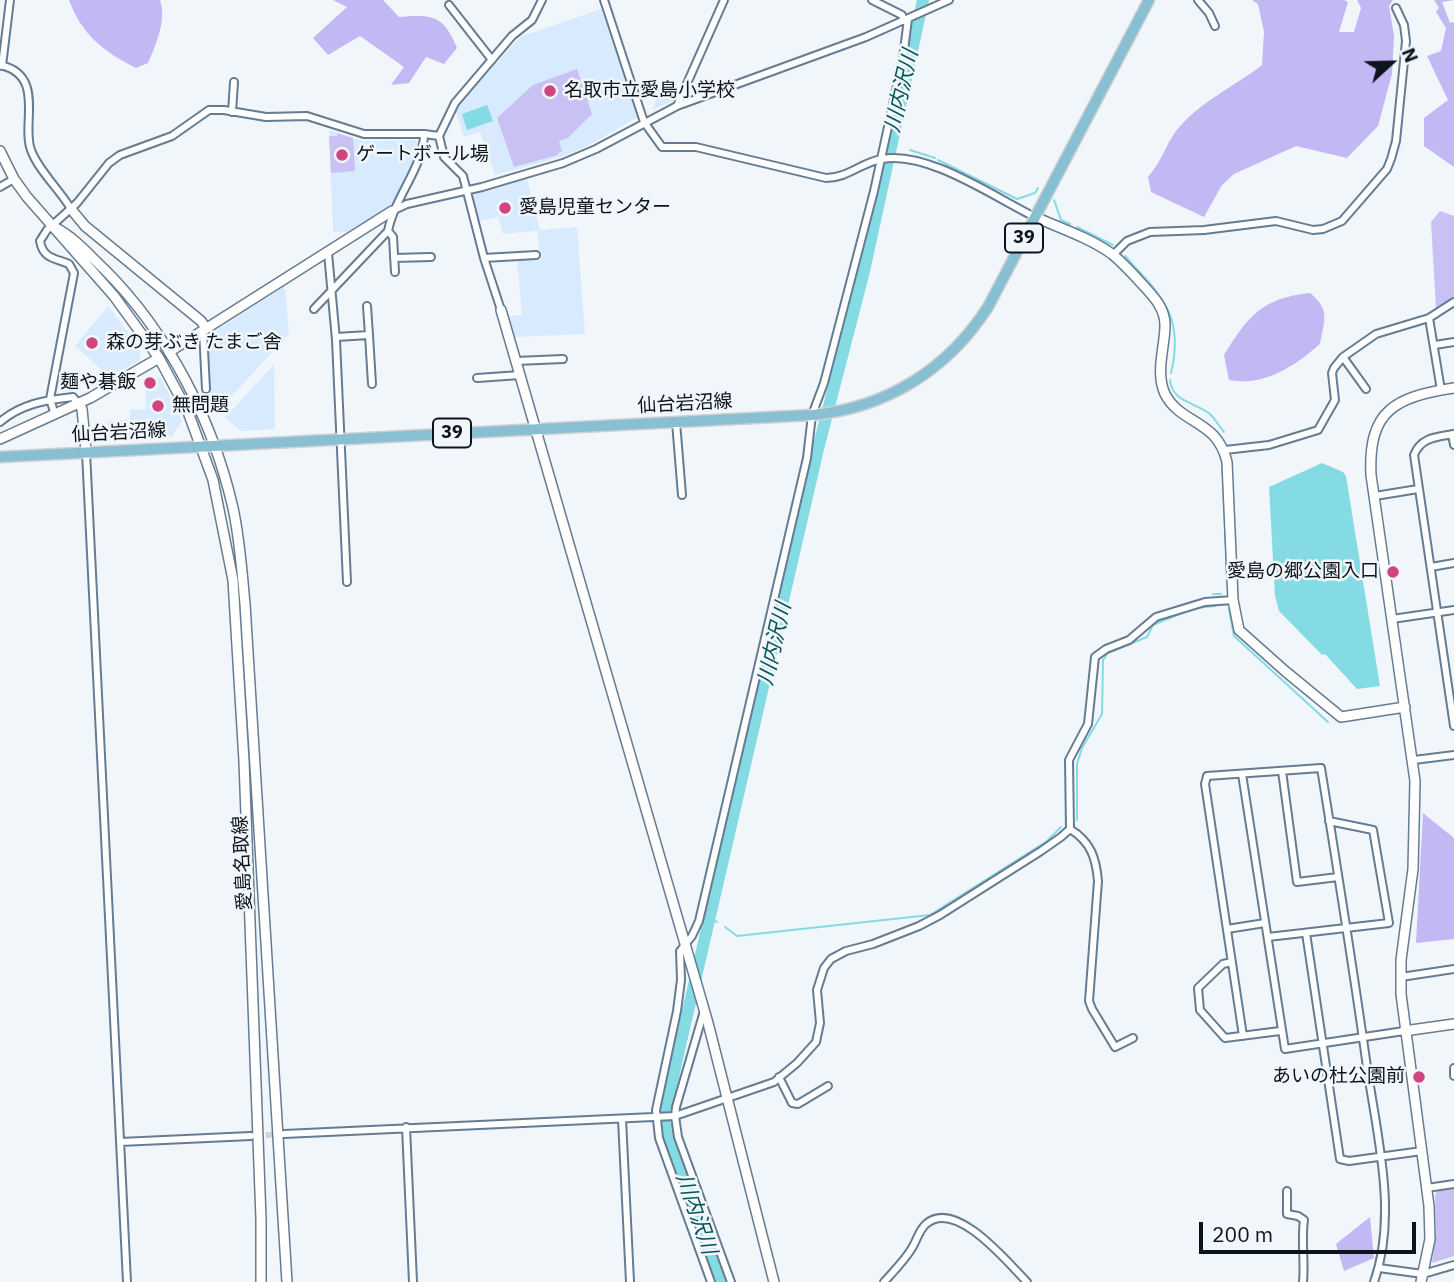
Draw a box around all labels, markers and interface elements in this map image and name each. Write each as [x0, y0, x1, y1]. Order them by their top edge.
north arrow [1356, 28, 1426, 98]
text: N [1397, 44, 1424, 66]
water label: 川内沢川 [880, 47, 924, 135]
place label: 名取市立愛島小学校 [564, 80, 735, 102]
marker: 名取市立愛島小学校 [542, 83, 558, 99]
place label: ゲートボール場 [356, 144, 489, 166]
marker: ゲートボール場 [334, 147, 350, 163]
place label: 愛島児童センター [519, 197, 671, 219]
marker: 愛島児童センター [497, 200, 513, 216]
road number: 39 [1005, 224, 1043, 252]
place label: 森の芽ぶき たまご舎 [106, 332, 281, 354]
marker: 森の芽ぶき たまご舎 [84, 335, 100, 351]
place label: 麺や碁飯 [60, 372, 136, 394]
marker: 麺や碁飯 [142, 375, 158, 391]
street label: 仙台岩沼線 [637, 390, 733, 418]
place label: 無問題 [172, 395, 229, 417]
marker: 無問題 [150, 398, 166, 414]
road number: 39 [433, 418, 471, 447]
street label: 仙台岩沼線 [71, 419, 167, 447]
place label: 愛島の郷公園入口 [1227, 561, 1379, 583]
marker: 愛島の郷公園入口 [1385, 564, 1401, 580]
water label: 川内沢川 [753, 600, 797, 688]
street label: 愛島名取線 [229, 815, 257, 911]
place label: あいの杜公園前 [1272, 1066, 1405, 1088]
marker: あいの杜公園前 [1411, 1069, 1427, 1085]
water label: 川内沢川 [670, 1170, 722, 1258]
scale bar [1202, 1208, 1419, 1252]
text: 200 m [1212, 1220, 1273, 1248]

